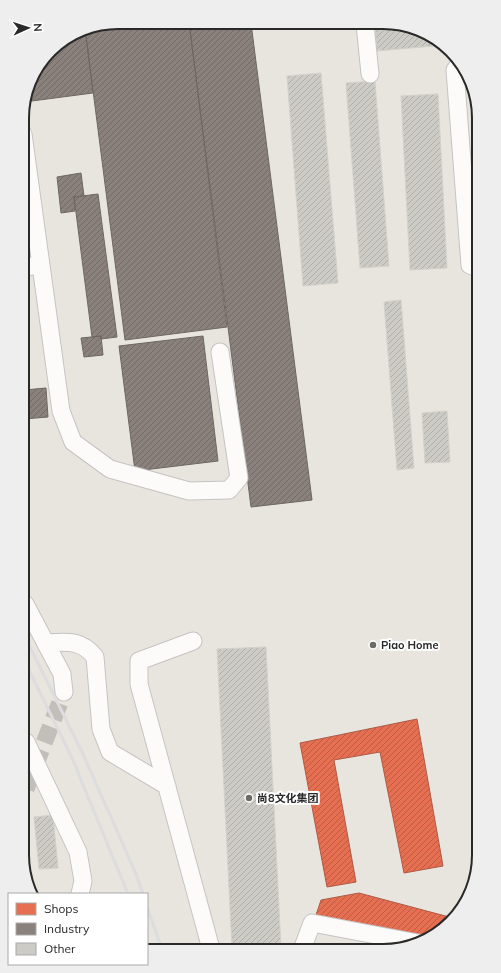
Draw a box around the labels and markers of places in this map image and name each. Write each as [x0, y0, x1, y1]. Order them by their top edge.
place label: Piao Home [381, 638, 439, 652]
marker: Piao Home [368, 640, 378, 650]
place label: 尚8文化集团 [257, 791, 319, 805]
marker: 尚8文化集团 [244, 793, 254, 803]

